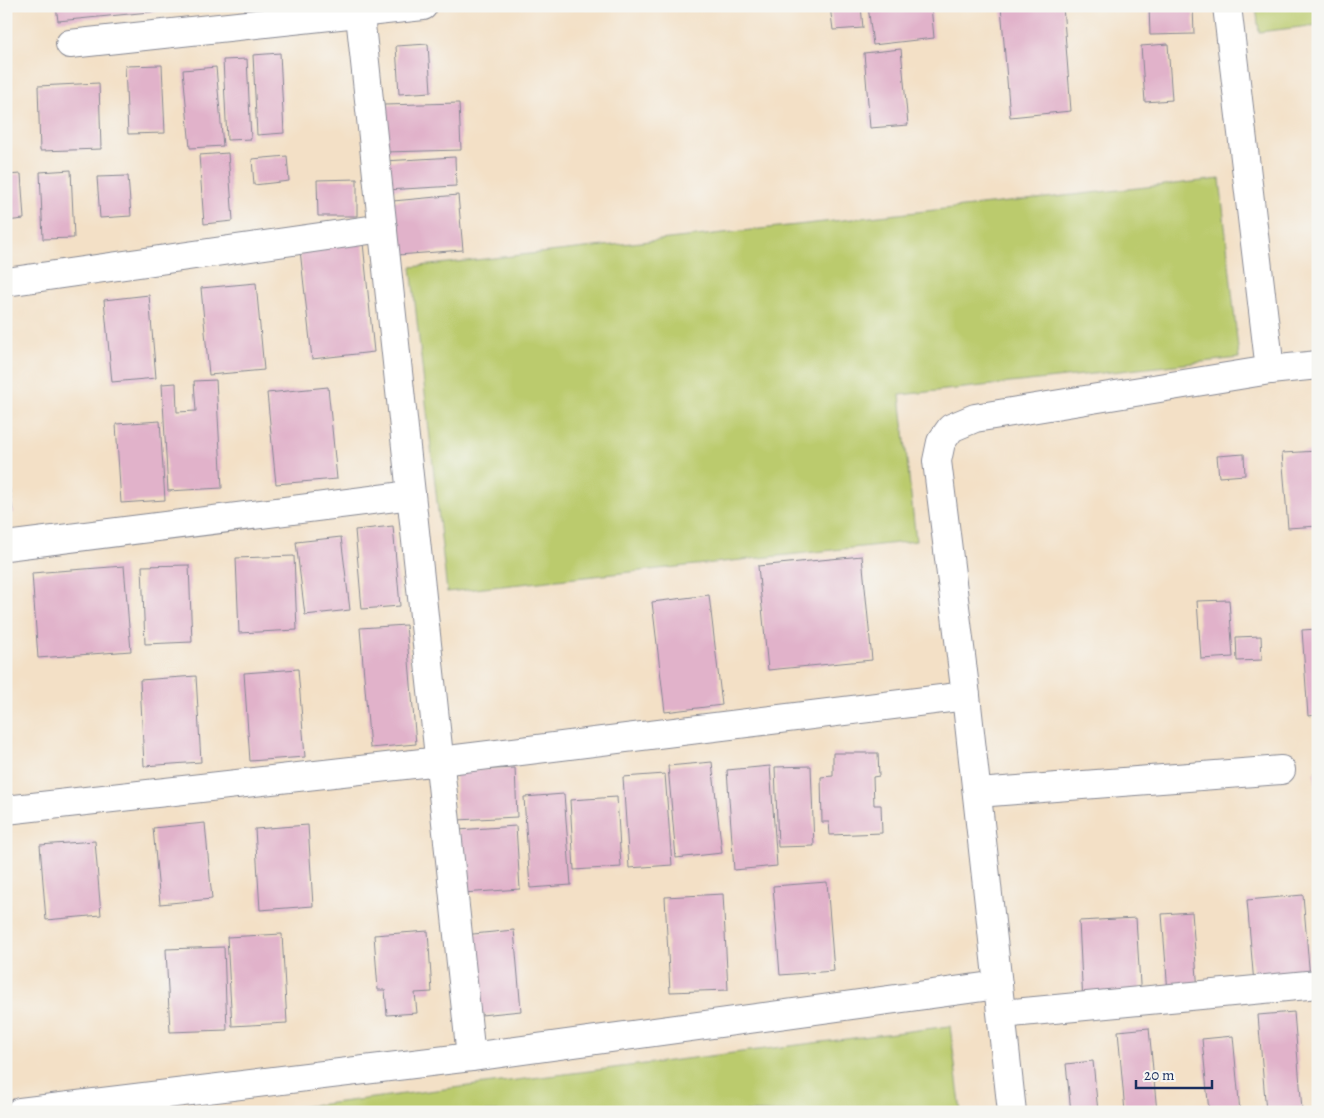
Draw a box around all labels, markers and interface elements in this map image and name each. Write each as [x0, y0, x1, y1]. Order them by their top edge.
scale bar [1136, 1058, 1213, 1090]
text: 20 m [1144, 1065, 1175, 1085]

